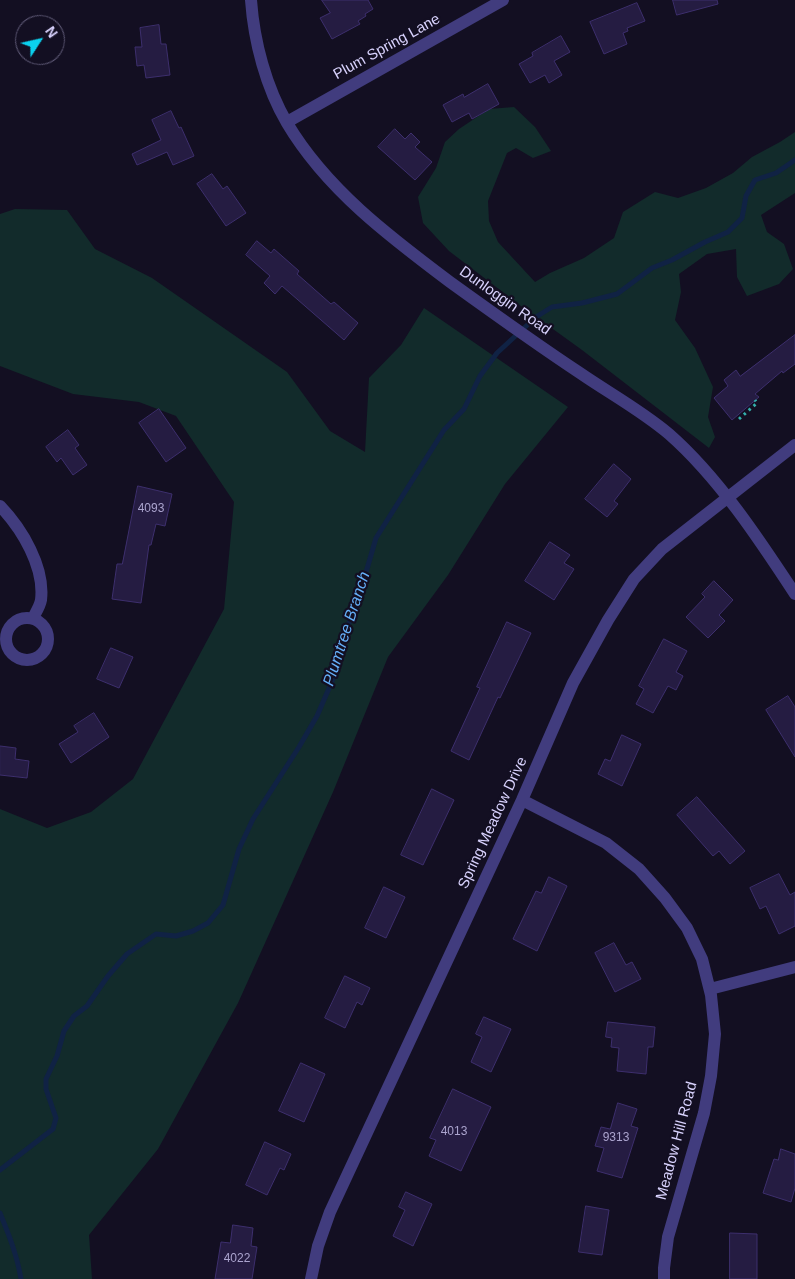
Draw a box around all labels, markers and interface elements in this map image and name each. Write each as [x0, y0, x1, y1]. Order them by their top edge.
street label: Plum Spring Lane [330, 10, 444, 84]
north arrow [15, 15, 65, 65]
text: N [42, 23, 61, 41]
street label: Dunloggin Road [456, 263, 554, 339]
house number: 4093 [138, 502, 164, 516]
water label: Plumtree Branch [319, 569, 375, 689]
street label: Spring Meadow Drive [455, 754, 531, 892]
street label: Meadow Hill Road [653, 1080, 701, 1202]
house number: 4013 [441, 1125, 467, 1139]
house number: 9313 [603, 1131, 629, 1145]
house number: 4022 [224, 1252, 250, 1266]

